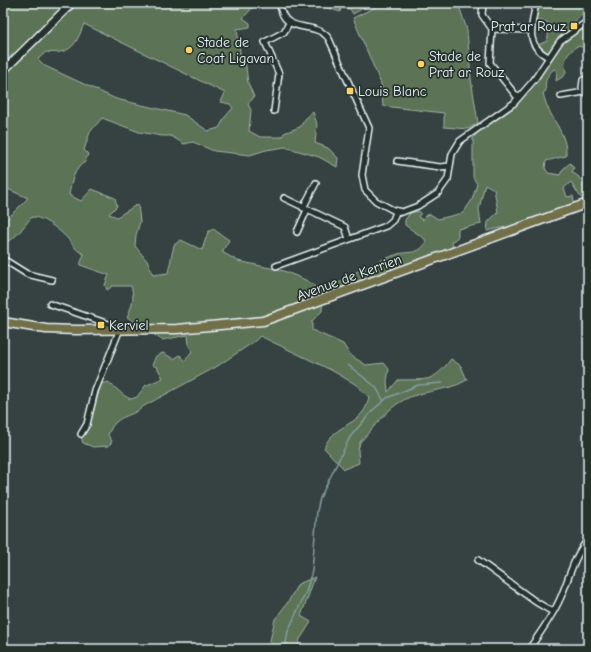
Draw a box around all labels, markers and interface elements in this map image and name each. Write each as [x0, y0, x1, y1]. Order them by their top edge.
place label: Prat ar Rouz [491, 18, 566, 35]
marker: Prat ar Rouz [569, 21, 579, 31]
place label: Stade de Coat Ligavan [197, 34, 274, 67]
marker: Stade de Coat Ligavan [184, 45, 194, 55]
place label: Stade de Prat ar Rouz [429, 48, 504, 81]
marker: Stade de Prat ar Rouz [416, 59, 426, 69]
place label: Louis Blanc [358, 83, 427, 100]
marker: Louis Blanc [345, 86, 355, 96]
street label: Avenue de Kerrien [294, 251, 404, 304]
place label: Kerviel [109, 317, 149, 334]
marker: Kerviel [96, 320, 106, 330]

